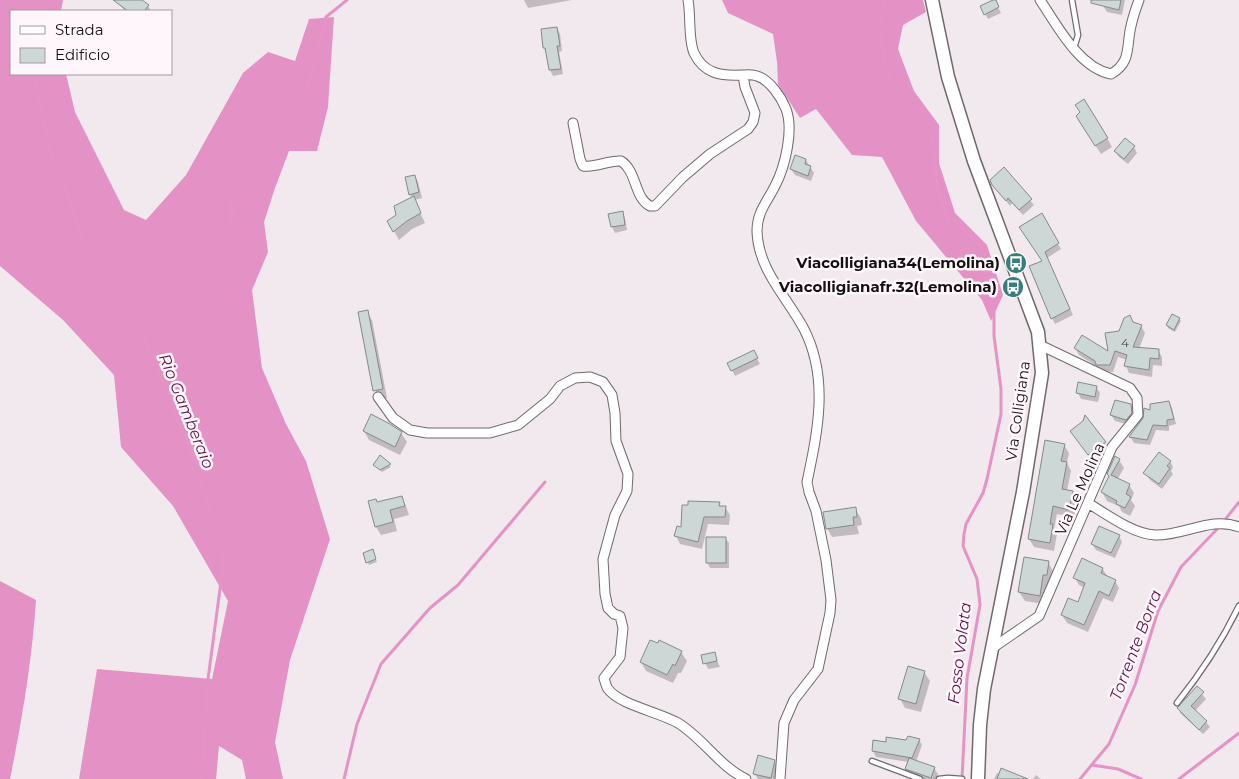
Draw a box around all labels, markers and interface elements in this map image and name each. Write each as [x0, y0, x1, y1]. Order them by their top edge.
legend [10, 10, 172, 75]
text: Strada [55, 20, 104, 39]
text: Edificio [55, 45, 110, 64]
bus stop icon: Viacolligiana34(Lemolina) [1004, 251, 1028, 275]
place label: Viacolligiana34(Lemolina) [795, 253, 1000, 272]
bus stop icon: Viacolligianafr.32(Lemolina) [1001, 275, 1025, 299]
place label: Viacolligianafr.32(Lemolina) [778, 277, 997, 296]
house number: 4 [1121, 335, 1129, 350]
water label: Rio Gamberaio [155, 351, 218, 471]
street label: Via Colligiana [1001, 360, 1034, 462]
street label: Via Le Molina [1051, 439, 1108, 538]
water label: Torrente Borra [1106, 587, 1165, 703]
water label: Fosso Volata [944, 601, 975, 705]

